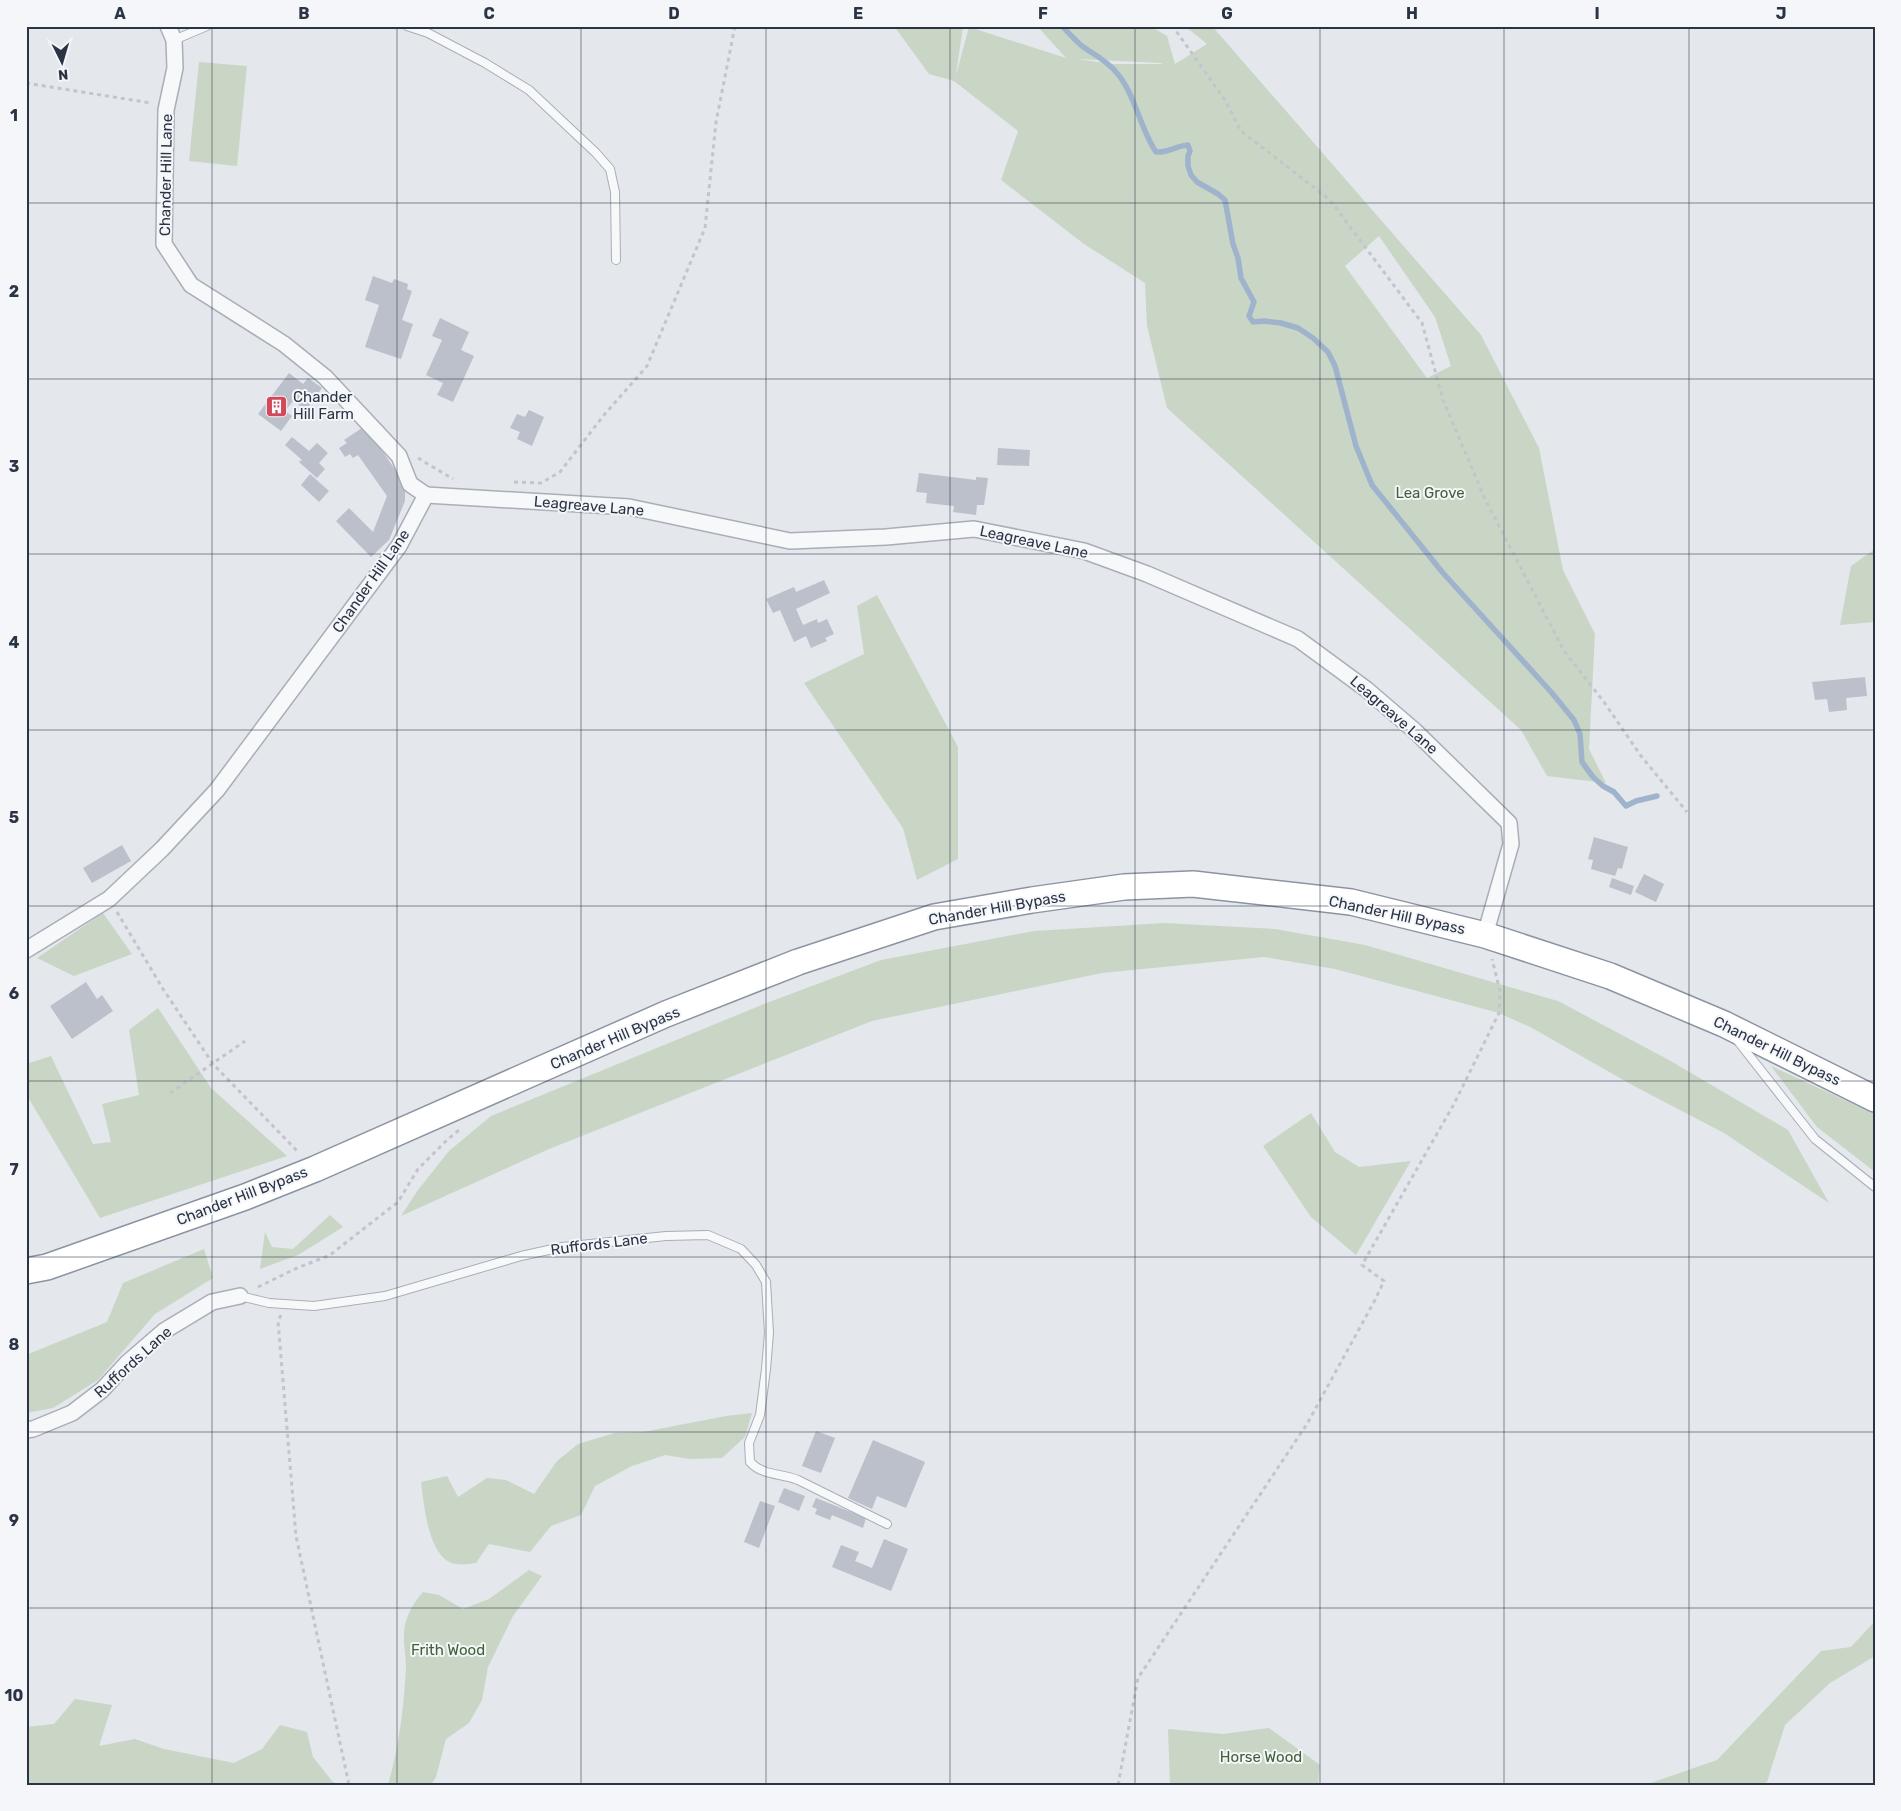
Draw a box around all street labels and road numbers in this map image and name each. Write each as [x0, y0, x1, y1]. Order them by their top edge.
street label: Chander Hill Lane [156, 114, 176, 236]
street label: Leagreave Lane [533, 492, 645, 520]
street label: Leagreave Lane [978, 522, 1090, 562]
street label: Chander Hill Lane [329, 526, 413, 636]
street label: Leagreave Lane [1346, 672, 1442, 758]
street label: Chander Hill Bypass [927, 887, 1067, 929]
street label: Chander Hill Bypass [1327, 892, 1467, 938]
street label: Chander Hill Bypass [548, 1002, 683, 1073]
street label: Chander Hill Bypass [1711, 1012, 1844, 1090]
street label: Chander Hill Bypass [174, 1163, 310, 1229]
street label: Ruffords Lane [549, 1229, 649, 1259]
street label: Ruffords Lane [91, 1323, 175, 1401]

